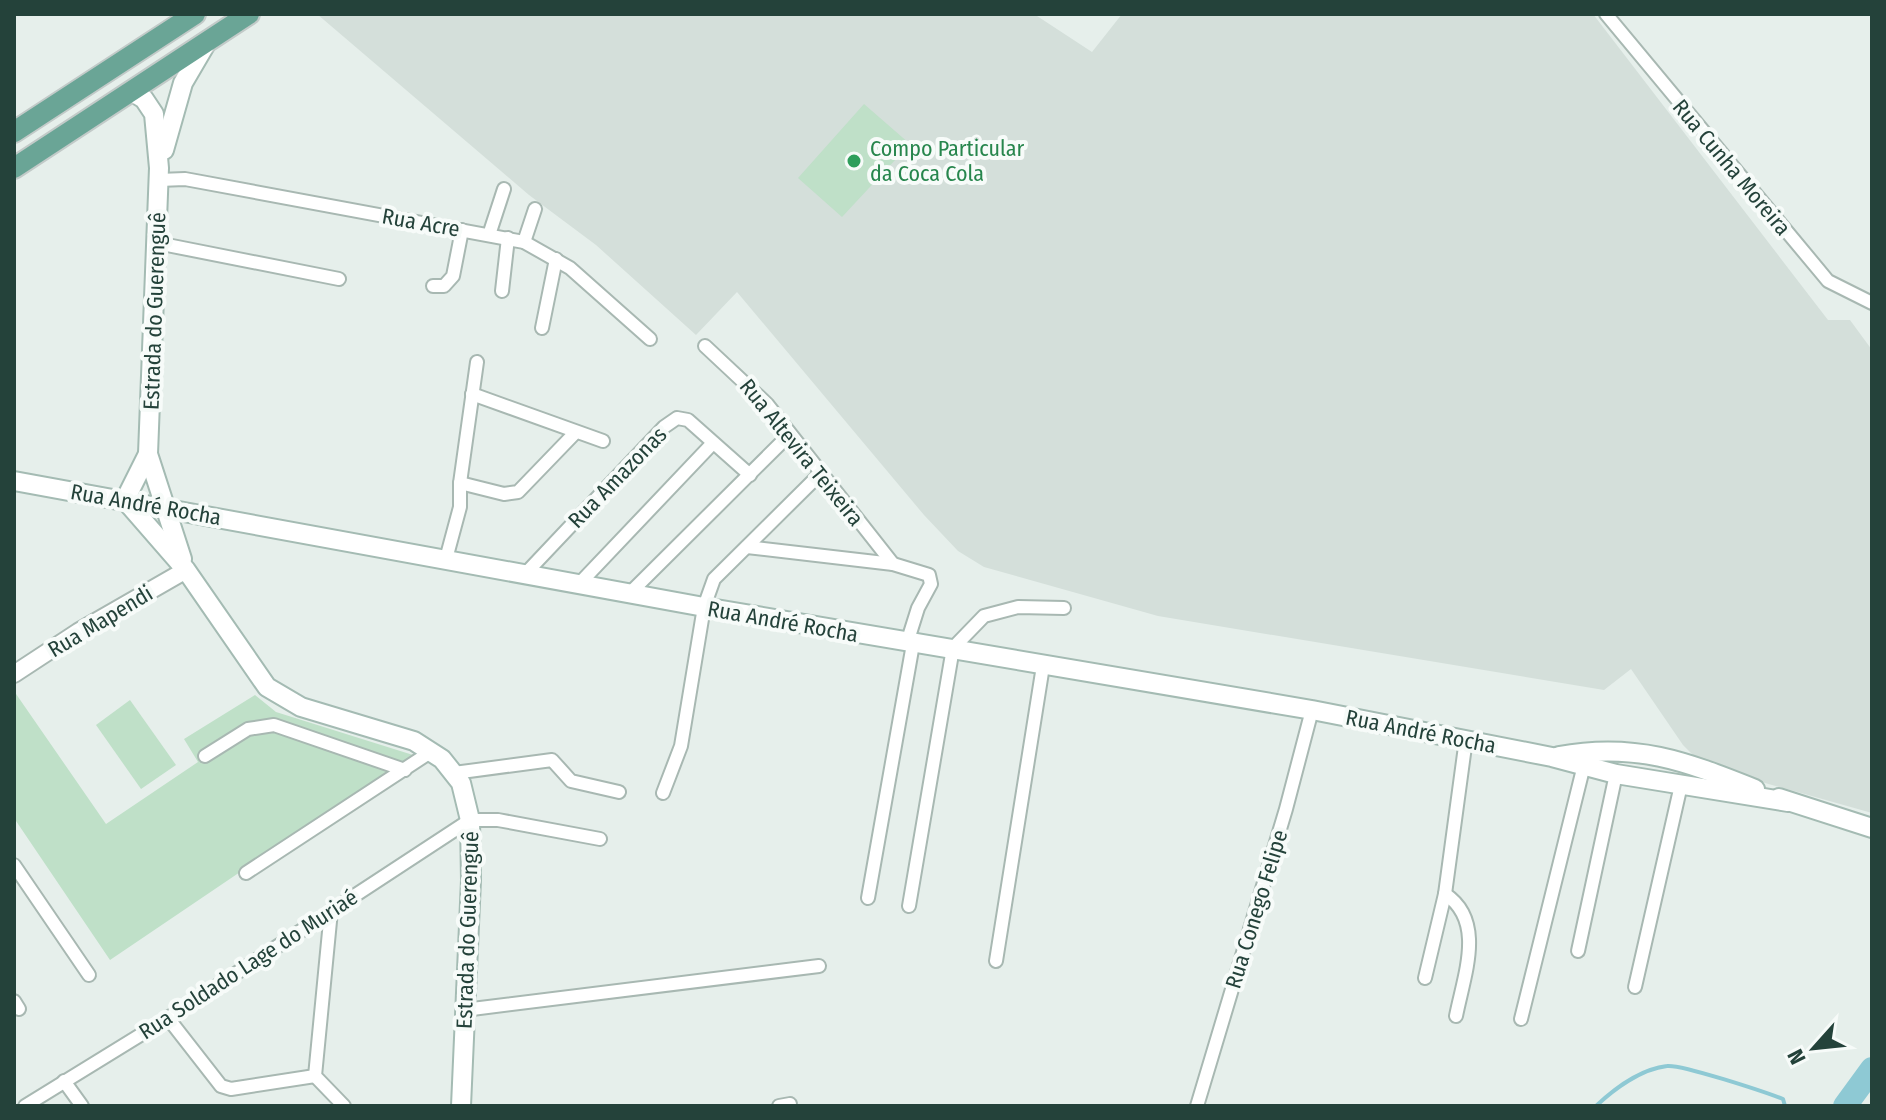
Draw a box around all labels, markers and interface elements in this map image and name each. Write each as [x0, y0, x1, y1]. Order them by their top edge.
street label: Rua Cunha Moreira [1667, 94, 1796, 241]
place label: Compo Particular da Coca Cola [870, 135, 1024, 187]
marker: Compo Particular da Coca Cola [845, 152, 863, 170]
street label: Rua Acre [380, 202, 462, 243]
street label: Estrada do Guerenguê [138, 212, 171, 410]
street label: Rua Altevira Teixeira [734, 373, 869, 531]
street label: Rua Amazonas [562, 421, 672, 534]
street label: Rua André Rocha [68, 478, 223, 531]
street label: Rua Mapendi [43, 580, 158, 663]
street label: Rua André Rocha [705, 595, 860, 648]
street label: Rua André Rocha [1343, 704, 1498, 759]
street label: Rua Conego Felipe [1220, 826, 1293, 992]
street label: Estrada do Guerenguê [451, 831, 484, 1029]
street label: Rua Soldado Lage do Muriaé [134, 884, 363, 1045]
north arrow [1774, 1008, 1854, 1088]
text: N [1782, 1045, 1812, 1069]

